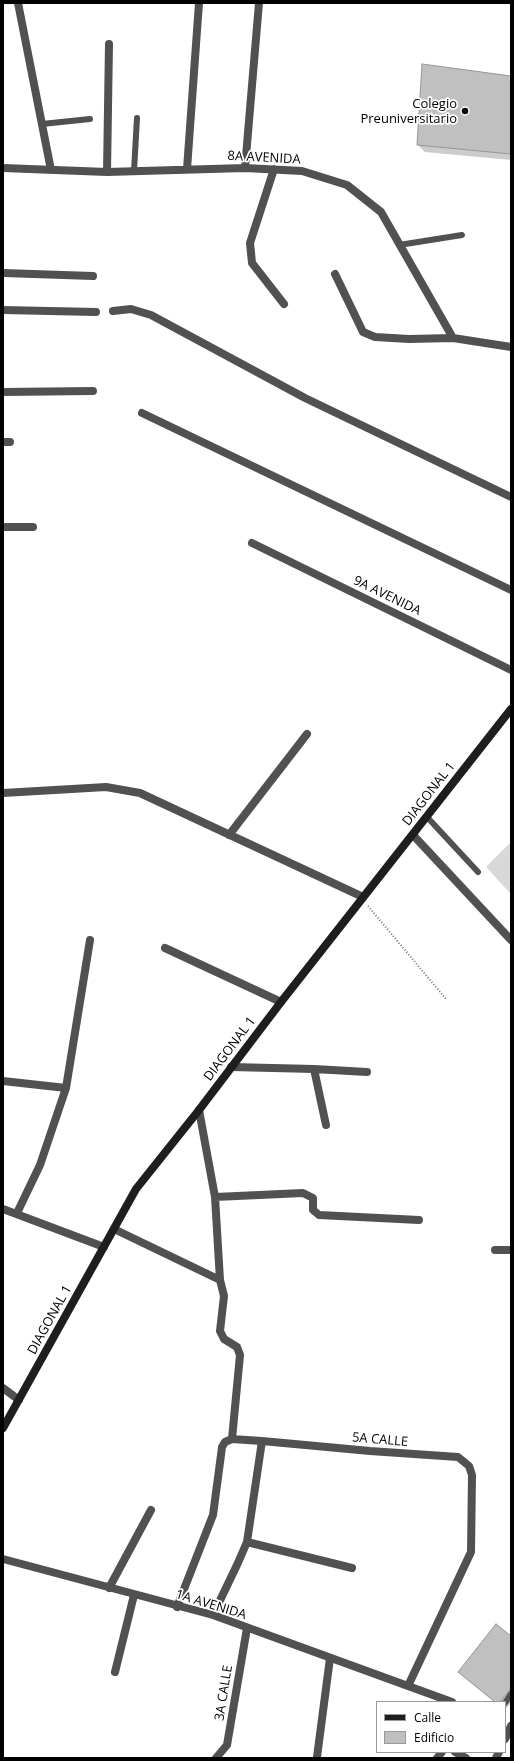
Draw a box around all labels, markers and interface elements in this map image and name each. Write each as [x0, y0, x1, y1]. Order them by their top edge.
place label: Colegio Preuniversitario [360, 96, 457, 127]
marker: Colegio Preuniversitario [460, 106, 470, 116]
street label: 8A AVENIDA [227, 148, 301, 168]
street label: 9A AVENIDA [351, 573, 423, 619]
street label: DIAGONAL 1 [399, 759, 459, 829]
street label: DIAGONAL 1 [201, 1014, 259, 1084]
street label: DIAGONAL 1 [25, 1283, 75, 1357]
street label: 5A CALLE [351, 1430, 409, 1450]
street label: 1A AVENIDA [174, 1587, 248, 1623]
street label: 3A CALLE [212, 1664, 236, 1722]
legend [376, 1701, 506, 1753]
text: Calle [414, 1709, 441, 1726]
text: Edificio [414, 1729, 454, 1746]

